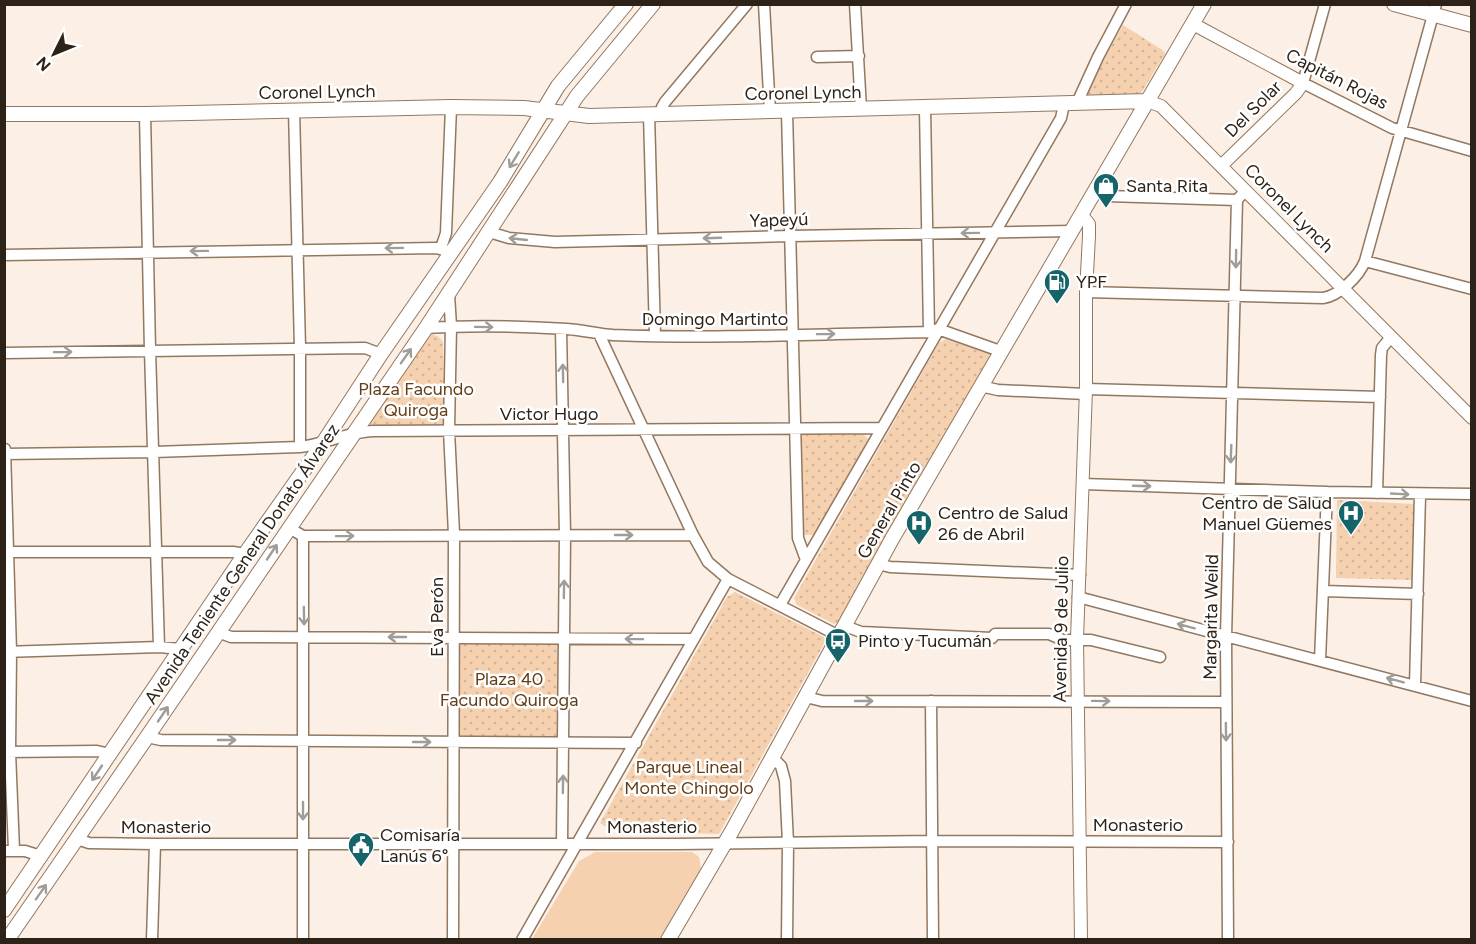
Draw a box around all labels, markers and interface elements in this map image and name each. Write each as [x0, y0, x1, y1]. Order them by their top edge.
north arrow [24, 24, 84, 84]
street label: Capitán Rojas [1282, 44, 1392, 114]
text: N [32, 53, 55, 75]
street label: Del Solar [1220, 76, 1286, 142]
street label: Coronel Lynch [258, 80, 376, 104]
street label: Coronel Lynch [744, 81, 862, 105]
one-way arrow [507, 151, 519, 168]
street label: Coronel Lynch [1240, 159, 1338, 257]
shop icon: Santa Rita [1091, 171, 1121, 209]
place label: Santa Rita [1126, 175, 1208, 197]
street label: Yapeyú [749, 208, 809, 232]
one-way arrow [961, 227, 981, 239]
one-way arrow [703, 232, 723, 244]
one-way arrow [508, 233, 528, 244]
one-way arrow [384, 242, 404, 254]
one-way arrow [189, 245, 209, 257]
one-way arrow [1230, 248, 1241, 268]
fuel station icon: YPF [1042, 267, 1072, 305]
place label: YPF [1076, 271, 1107, 293]
street label: Domingo Martinto [642, 308, 788, 330]
one-way arrow [474, 321, 494, 333]
one-way arrow [815, 328, 835, 340]
one-way arrow [52, 346, 72, 357]
one-way arrow [400, 349, 412, 365]
one-way arrow [557, 364, 568, 384]
park label: Plaza Facundo Quiroga [358, 378, 474, 421]
street label: Victor Hugo [500, 403, 598, 425]
street label: Avenida Teniente General Donato Álvarez [140, 420, 344, 708]
one-way arrow [1225, 443, 1236, 463]
street label: General Pinto [852, 457, 926, 563]
one-way arrow [1131, 480, 1151, 492]
one-way arrow [1389, 488, 1409, 499]
place label: Centro de Salud Manuel Güemes [1202, 492, 1332, 535]
hospital icon: Centro de Salud Manuel Güemes [1336, 498, 1366, 536]
place label: Centro de Salud 26 de Abril [938, 502, 1068, 545]
hospital icon: Centro de Salud 26 de Abril [904, 508, 934, 546]
one-way arrow [613, 529, 633, 541]
one-way arrow [334, 530, 354, 542]
one-way arrow [266, 544, 278, 561]
street label: Margarita Weild [1199, 554, 1223, 680]
street label: Avenida 9 de Julio [1049, 555, 1073, 703]
street label: Eva Perón [426, 577, 448, 657]
one-way arrow [558, 580, 570, 600]
one-way arrow [298, 605, 310, 625]
one-way arrow [1177, 620, 1196, 631]
bus stop icon: Pinto y Tucumán [823, 626, 853, 664]
place label: Pinto y Tucumán [858, 630, 992, 652]
one-way arrow [388, 631, 408, 643]
one-way arrow [625, 633, 645, 644]
park label: Plaza 40 Facundo Quiroga [440, 668, 578, 711]
one-way arrow [1386, 674, 1405, 686]
one-way arrow [853, 695, 873, 707]
one-way arrow [1090, 695, 1110, 707]
one-way arrow [157, 706, 169, 722]
one-way arrow [1221, 722, 1232, 742]
one-way arrow [216, 734, 236, 746]
one-way arrow [411, 736, 431, 747]
park label: Parque Lineal Monte Chingolo [624, 756, 754, 799]
one-way arrow [91, 764, 103, 780]
one-way arrow [557, 775, 568, 795]
one-way arrow [297, 800, 309, 820]
street label: Monasterio [1093, 814, 1183, 836]
street label: Monasterio [121, 816, 211, 838]
street label: Monasterio [607, 816, 697, 838]
place label: Comisaría Lanús 6° [380, 824, 460, 867]
public building icon: Comisaría Lanús 6° [346, 830, 376, 868]
one-way arrow [35, 884, 47, 900]

